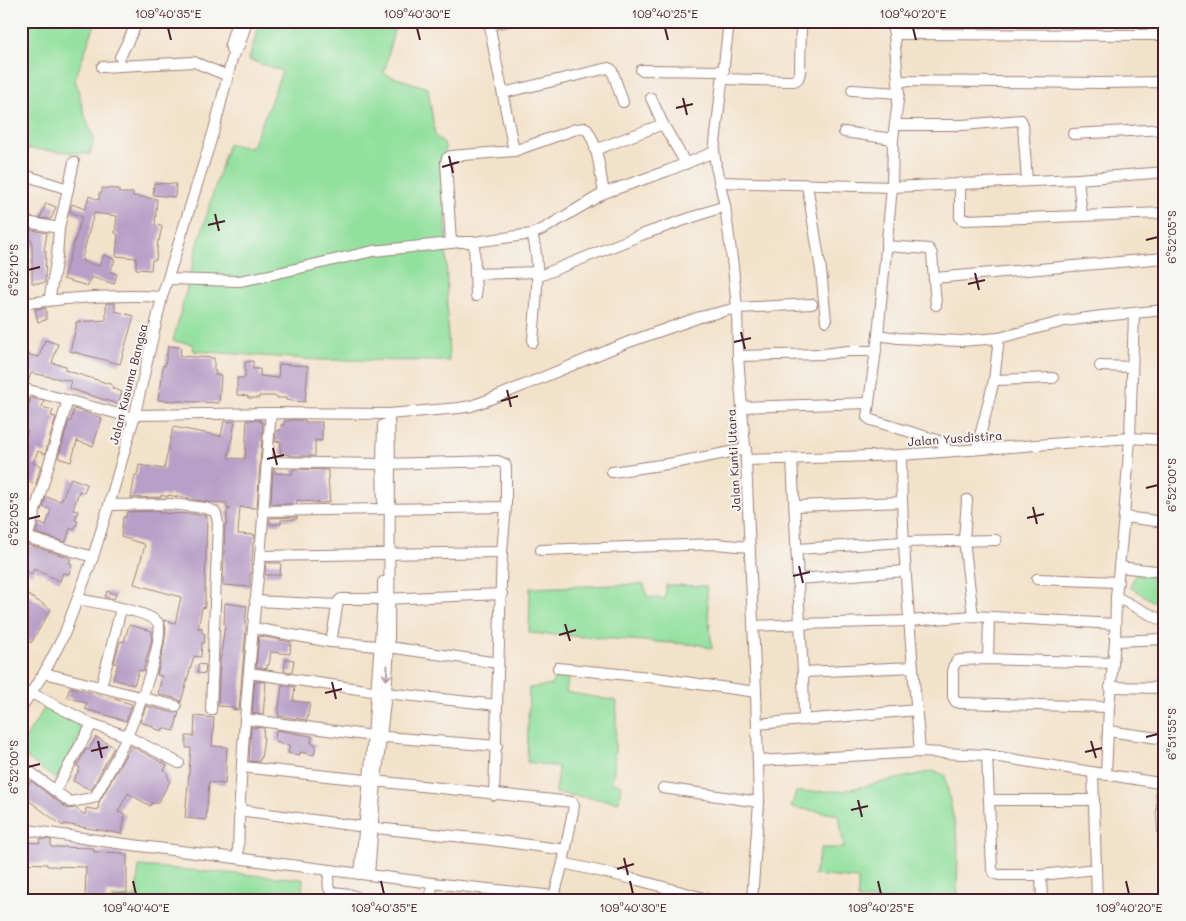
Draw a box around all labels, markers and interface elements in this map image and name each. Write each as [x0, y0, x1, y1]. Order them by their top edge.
text: 109°40'35"E [135, 5, 201, 21]
text: 109°40'30"E [383, 5, 451, 21]
text: 109°40'25"E [632, 5, 698, 21]
text: 109°40'20"E [880, 5, 947, 21]
text: 6°52'05"S [1163, 210, 1179, 264]
text: 6°52'10"S [5, 244, 21, 296]
street label: Jalan Kusuma Bangsa [105, 322, 151, 446]
street label: Jalan Kunti Utara [722, 408, 744, 512]
street label: Jalan Yusdistira [907, 427, 1003, 449]
text: 6°52'00"S [1163, 458, 1179, 512]
text: 6°52'05"S [5, 492, 21, 546]
one-way arrow [383, 664, 392, 680]
text: 6°51'55"S [1163, 708, 1179, 760]
text: 6°52'00"S [5, 740, 21, 794]
text: 109°40'40"E [102, 899, 170, 915]
text: 109°40'35"E [351, 899, 417, 915]
text: 109°40'30"E [599, 899, 667, 915]
text: 109°40'25"E [848, 899, 914, 915]
text: 109°40'20"E [1096, 899, 1163, 915]

